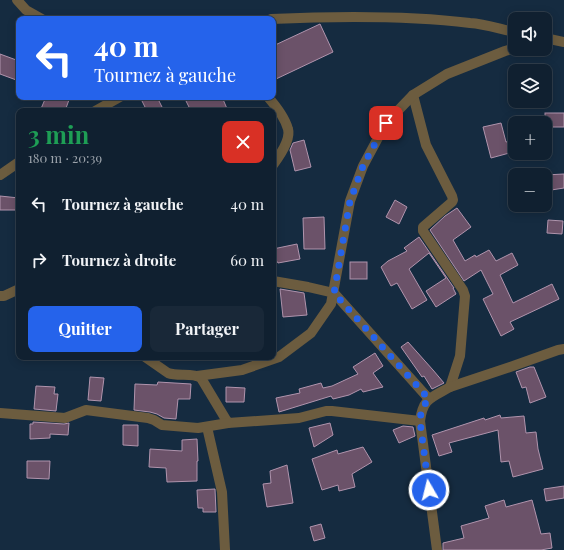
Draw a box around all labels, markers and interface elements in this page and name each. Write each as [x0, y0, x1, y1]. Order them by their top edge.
map controls [508, 12, 552, 212]
button: sound [508, 12, 552, 56]
text: 40 m [94, 27, 159, 64]
icon: left [28, 32, 80, 84]
text: Tournez à gauche [94, 63, 236, 87]
button: layers [508, 64, 552, 108]
pin [369, 106, 403, 140]
icon: arrive [375, 112, 397, 134]
button: + [508, 116, 552, 160]
text: 3 min [28, 118, 89, 150]
button: close [222, 121, 264, 163]
text: 180 m · 20:39 [28, 149, 102, 166]
button: − [508, 168, 552, 212]
icon: left [28, 193, 50, 215]
text: Tournez à gauche [62, 194, 184, 214]
text: 40 m [231, 194, 264, 214]
icon: right [28, 249, 50, 271]
text: Tournez à droite [62, 250, 176, 270]
text: 60 m [230, 250, 264, 270]
button: Quitter [28, 306, 142, 352]
button: Partager [150, 306, 264, 352]
position arrow [408, 469, 450, 511]

